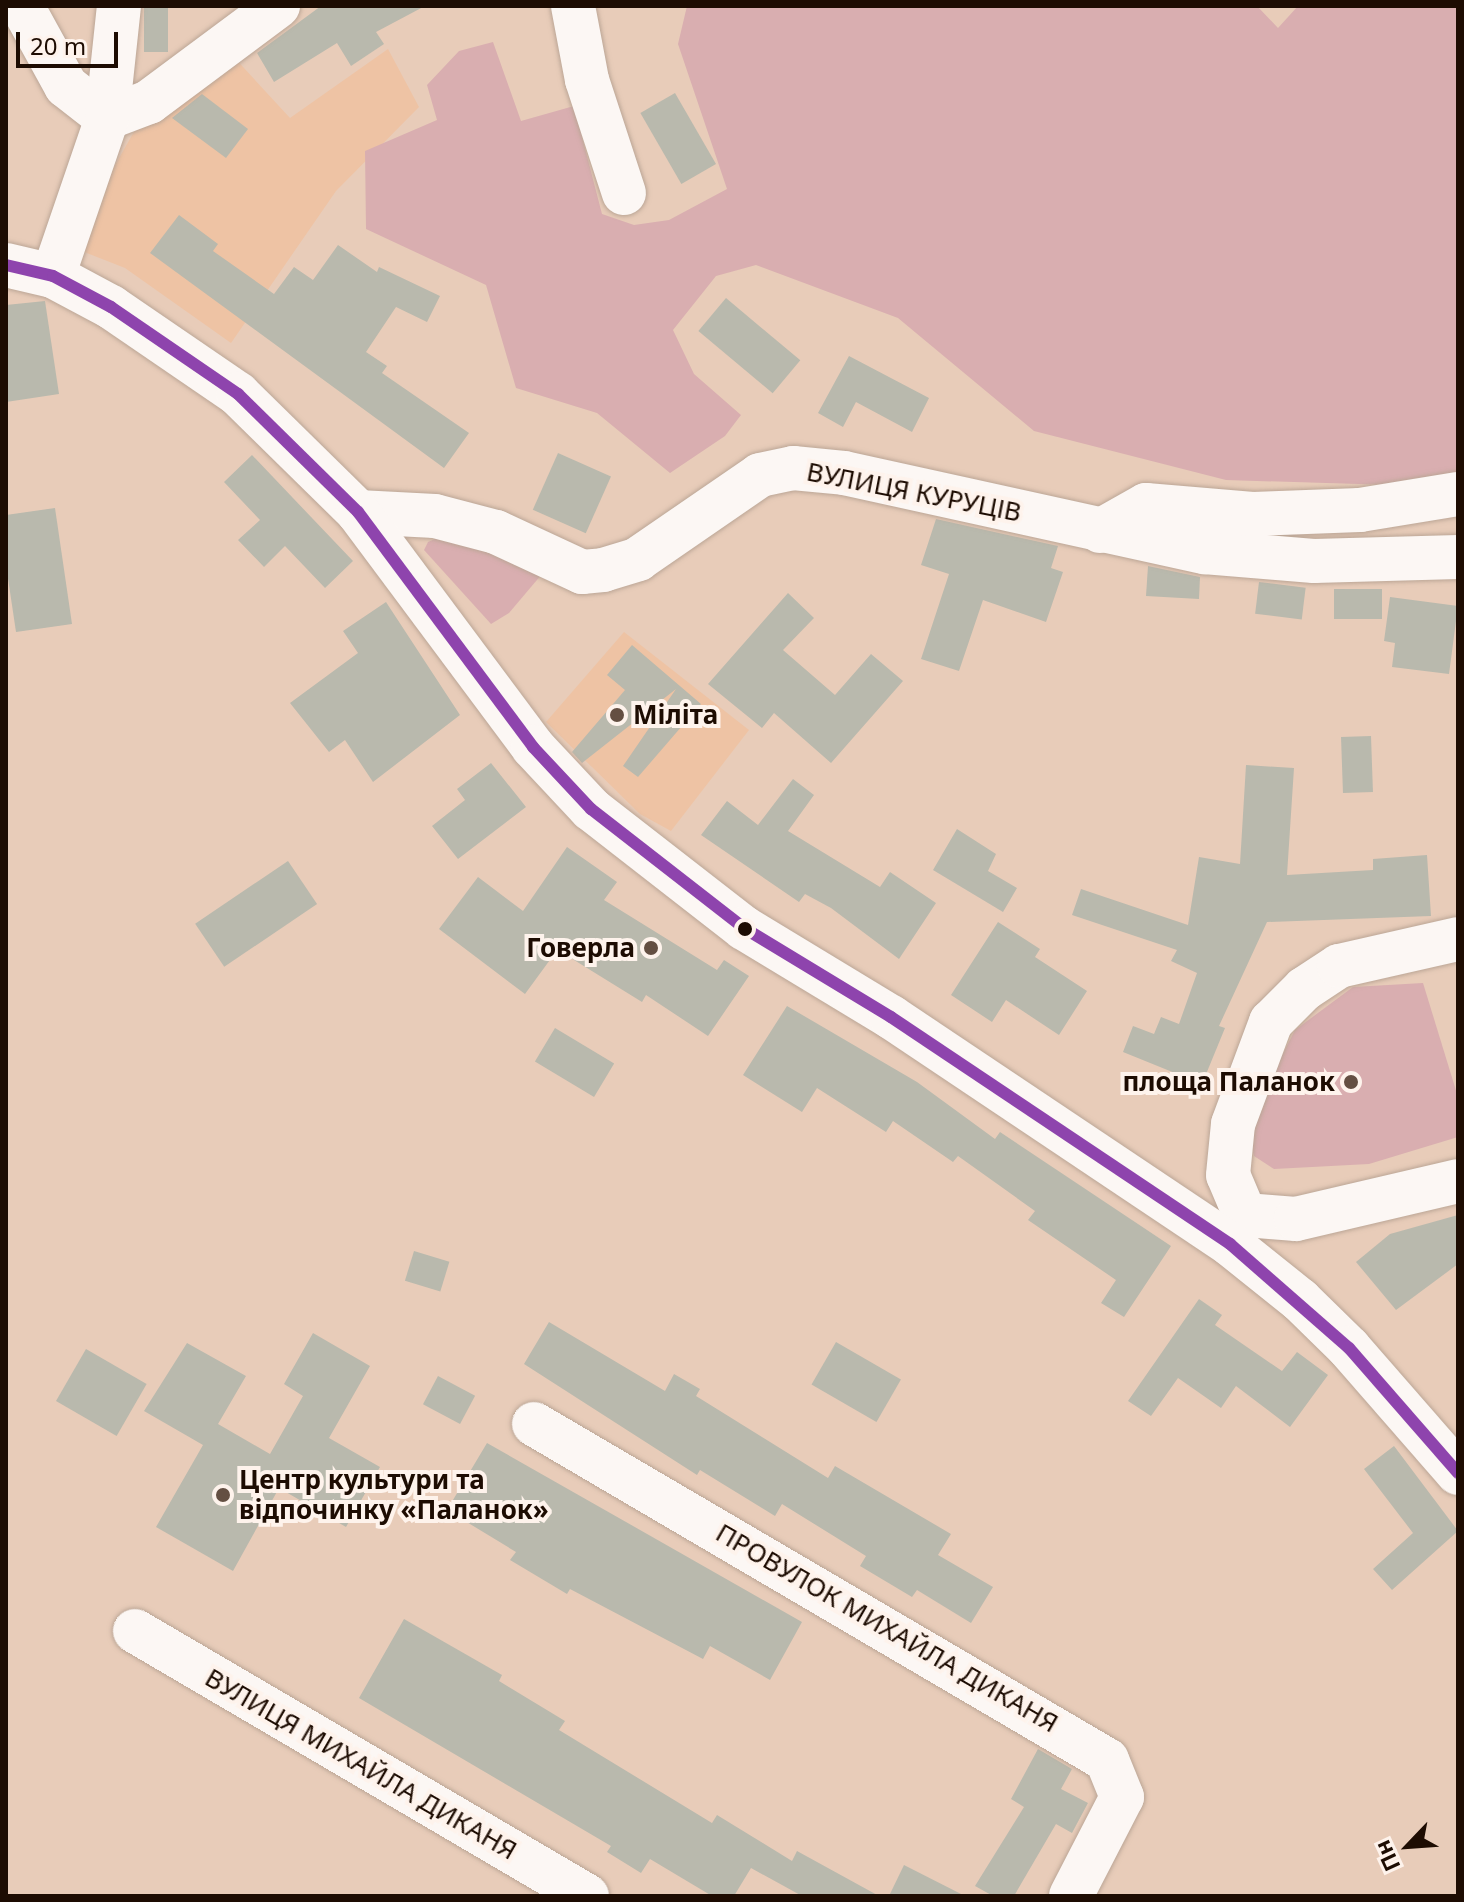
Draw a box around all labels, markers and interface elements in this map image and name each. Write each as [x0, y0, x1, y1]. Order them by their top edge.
scale bar [20, 16, 122, 66]
text: 20 m [30, 29, 86, 62]
street label: ВУЛИЦЯ КУРУЦІВ [804, 456, 1024, 528]
place label: Міліта [633, 699, 718, 731]
marker: Міліта [608, 706, 626, 724]
unlabelled marker [737, 921, 753, 937]
place label: Говерла [526, 932, 635, 964]
marker: Говерла [642, 939, 660, 957]
place label: площа Паланок [1122, 1066, 1335, 1098]
marker: площа Паланок [1342, 1073, 1360, 1091]
place label: Центр культури та відпочинку «Паланок» [239, 1464, 549, 1526]
marker: Центр культури та відпочинку «Паланок» [214, 1486, 232, 1504]
street label: ПРОВУЛОК МИХАЙЛА ДИКАНЯ [710, 1517, 1064, 1739]
street label: ВУЛИЦЯ МИХАЙЛА ДИКАНЯ [200, 1662, 522, 1866]
north arrow [1368, 1806, 1448, 1886]
text: Пн [1366, 1836, 1406, 1877]

